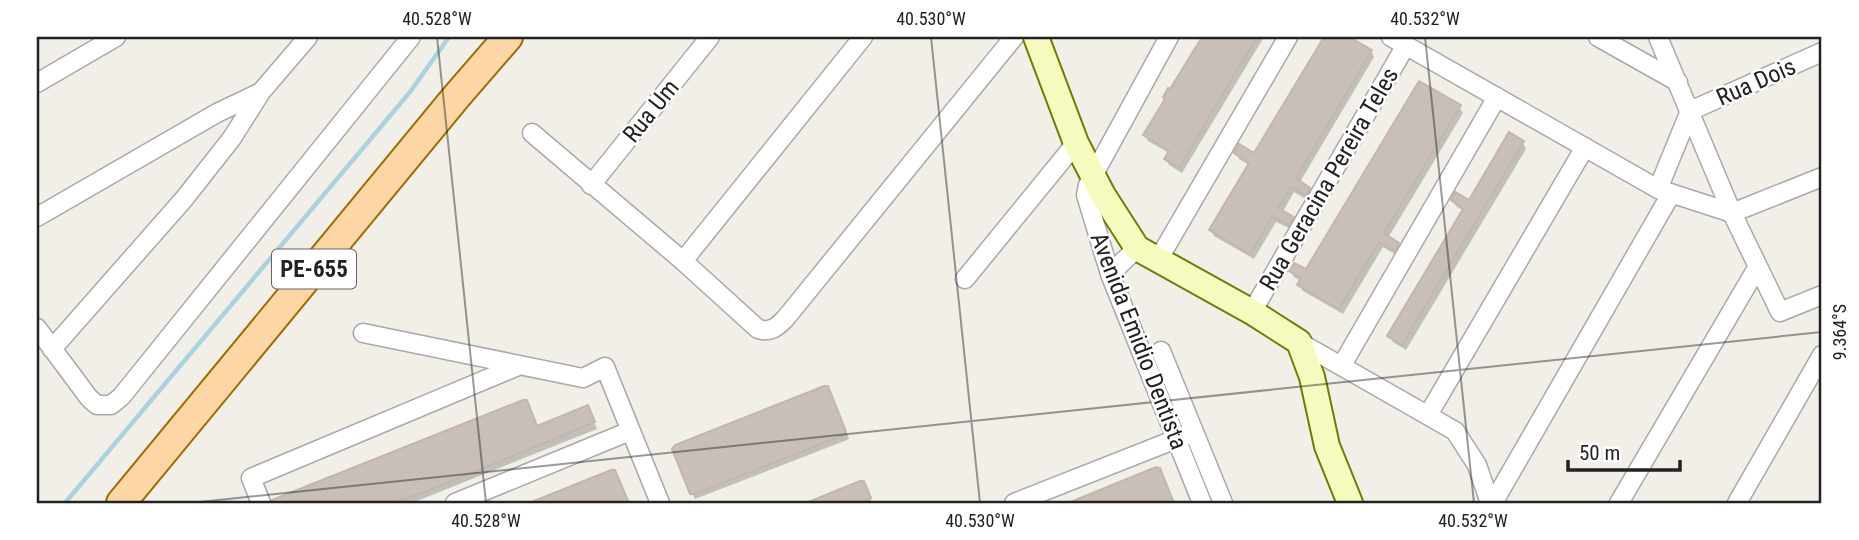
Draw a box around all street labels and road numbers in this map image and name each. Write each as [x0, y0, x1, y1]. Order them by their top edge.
street label: Rua Dois [1712, 52, 1800, 112]
street label: Rua Geracina Pereira Teles [1254, 63, 1404, 295]
street label: Rua Um [617, 74, 685, 148]
street label: Avenida Emidio Dentista [1085, 229, 1193, 453]
road number: PE-655 [272, 250, 356, 288]

